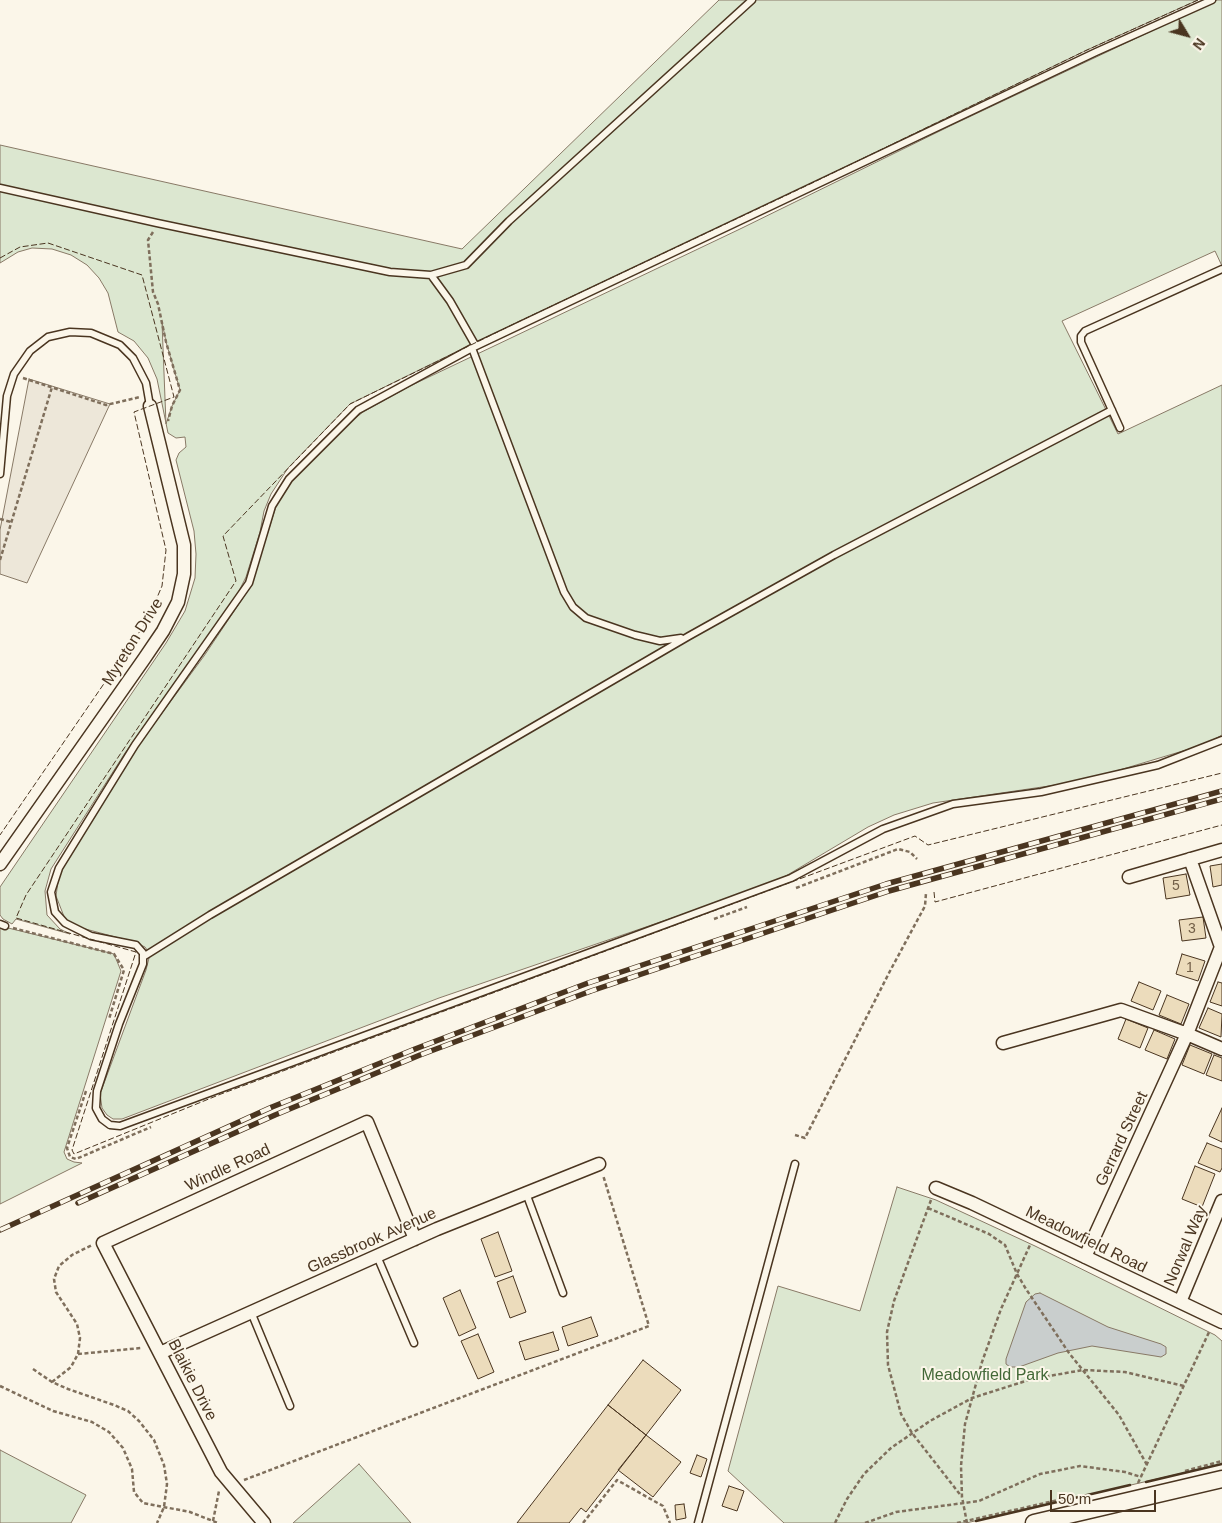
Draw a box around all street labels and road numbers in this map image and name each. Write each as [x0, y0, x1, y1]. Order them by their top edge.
street label: Myreton Drive [98, 595, 168, 689]
street label: Gerrard Street [1092, 1089, 1152, 1189]
street label: Windle Road [182, 1140, 274, 1196]
street label: Meadowfield Road [1022, 1202, 1150, 1278]
street label: Norwal Way [1160, 1203, 1212, 1289]
street label: Glassbrook Avenue [304, 1204, 440, 1278]
street label: Blaikie Drive [163, 1336, 221, 1424]

